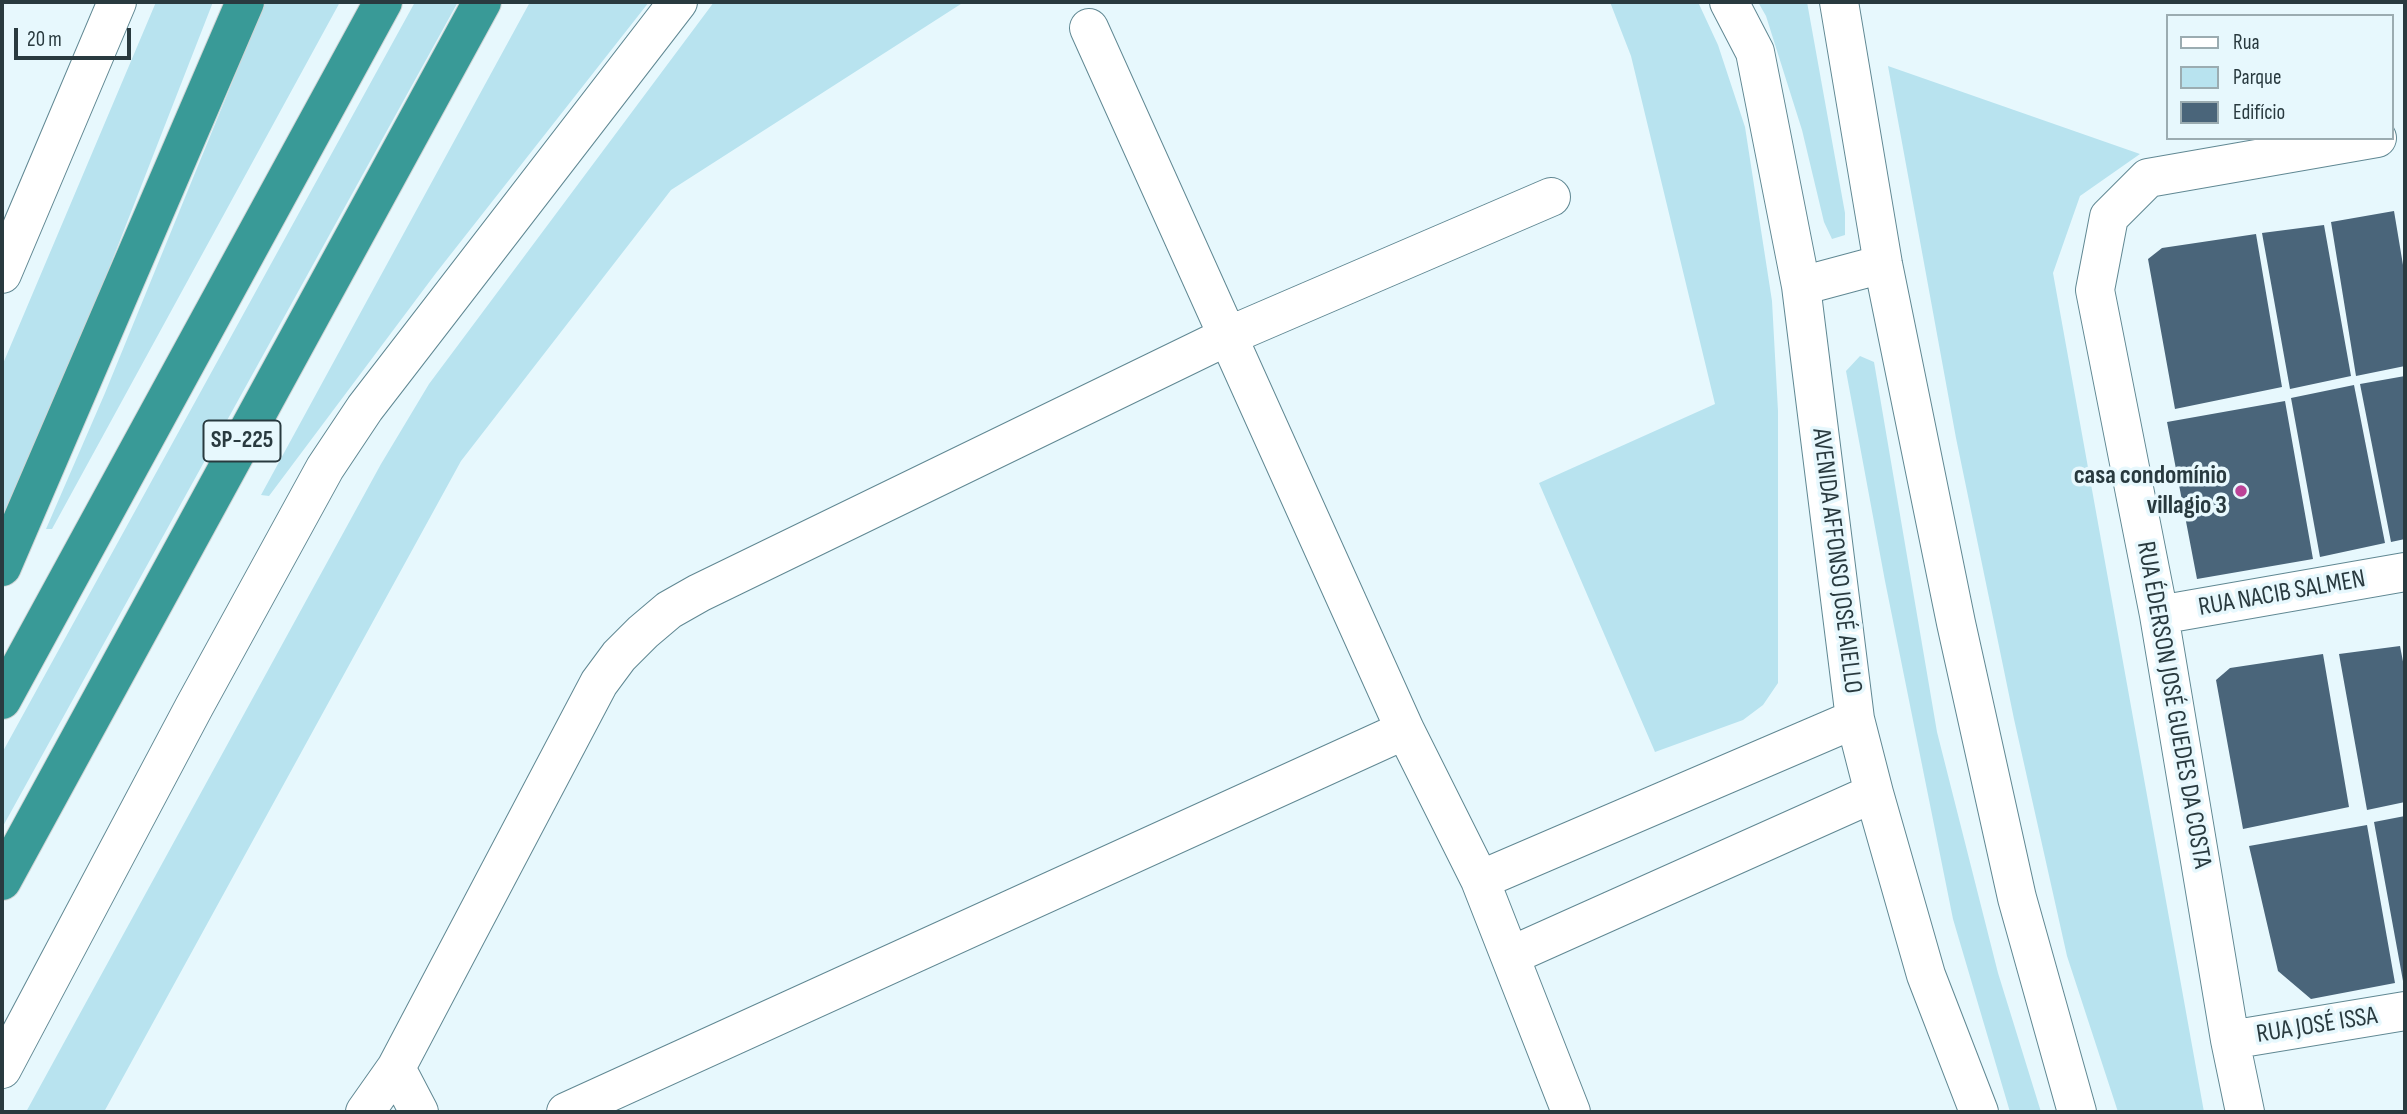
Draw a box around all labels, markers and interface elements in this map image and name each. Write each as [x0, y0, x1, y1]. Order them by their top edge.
scale bar [18, 14, 135, 58]
legend [2166, 14, 2393, 140]
text: 20 m [27, 27, 62, 52]
text: Rua [2233, 30, 2260, 55]
text: Parque [2233, 65, 2281, 90]
text: Edifício [2233, 100, 2285, 125]
road number: SP-225 [204, 420, 280, 462]
street label: AVENIDA AFFONSO JOSÉ AIELLO [1804, 427, 1868, 695]
place label: casa condomínio villagio 3 [2074, 460, 2227, 522]
marker: casa condomínio villagio 3 [2233, 483, 2249, 499]
street label: RUA ÉDERSON JOSÉ GUEDES DA COSTA [2129, 539, 2217, 871]
street label: RUA NACIB SALMEN [2196, 564, 2368, 624]
street label: RUA JOSÉ ISSA [2254, 1001, 2380, 1051]

